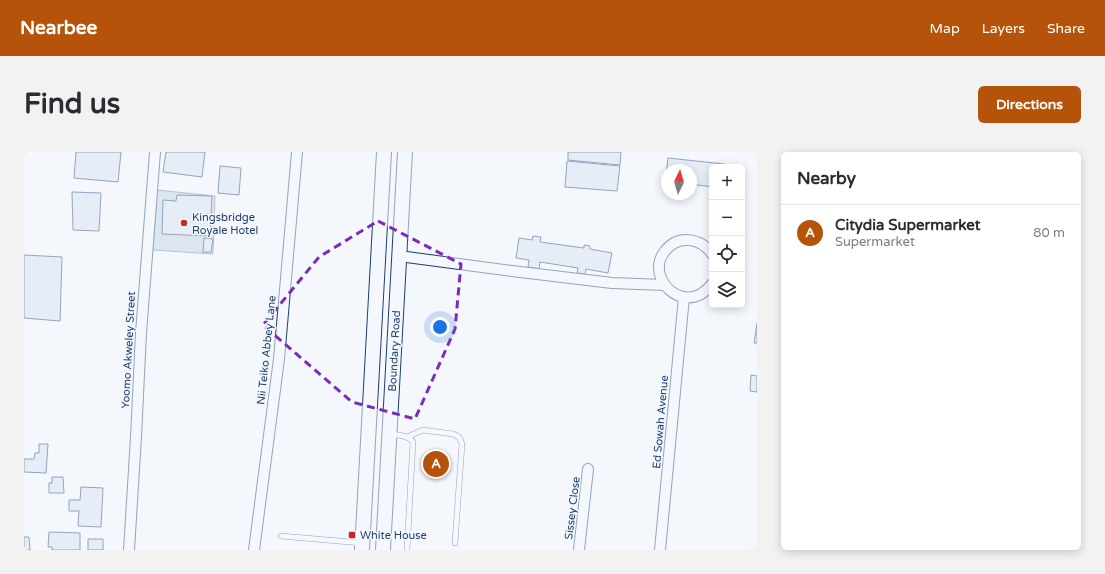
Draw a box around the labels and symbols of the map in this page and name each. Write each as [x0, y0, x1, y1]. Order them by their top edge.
north arrow [661, 164, 697, 200]
place label: Kingsbridge Royale Hotel [192, 211, 258, 237]
marker: Kingsbridge Royale Hotel [179, 218, 189, 228]
street label: Yoomo Akweley Street [119, 291, 138, 409]
street label: Nii Teiko Abbey Lane [254, 295, 279, 405]
street label: Boundary Road [386, 310, 403, 392]
your location [430, 317, 450, 337]
street label: Ed Sowah Avenue [650, 375, 671, 469]
pin: A [423, 449, 449, 479]
street label: Sissey Close [562, 476, 583, 540]
place label: White House [360, 529, 427, 542]
marker: White House [347, 530, 357, 540]

